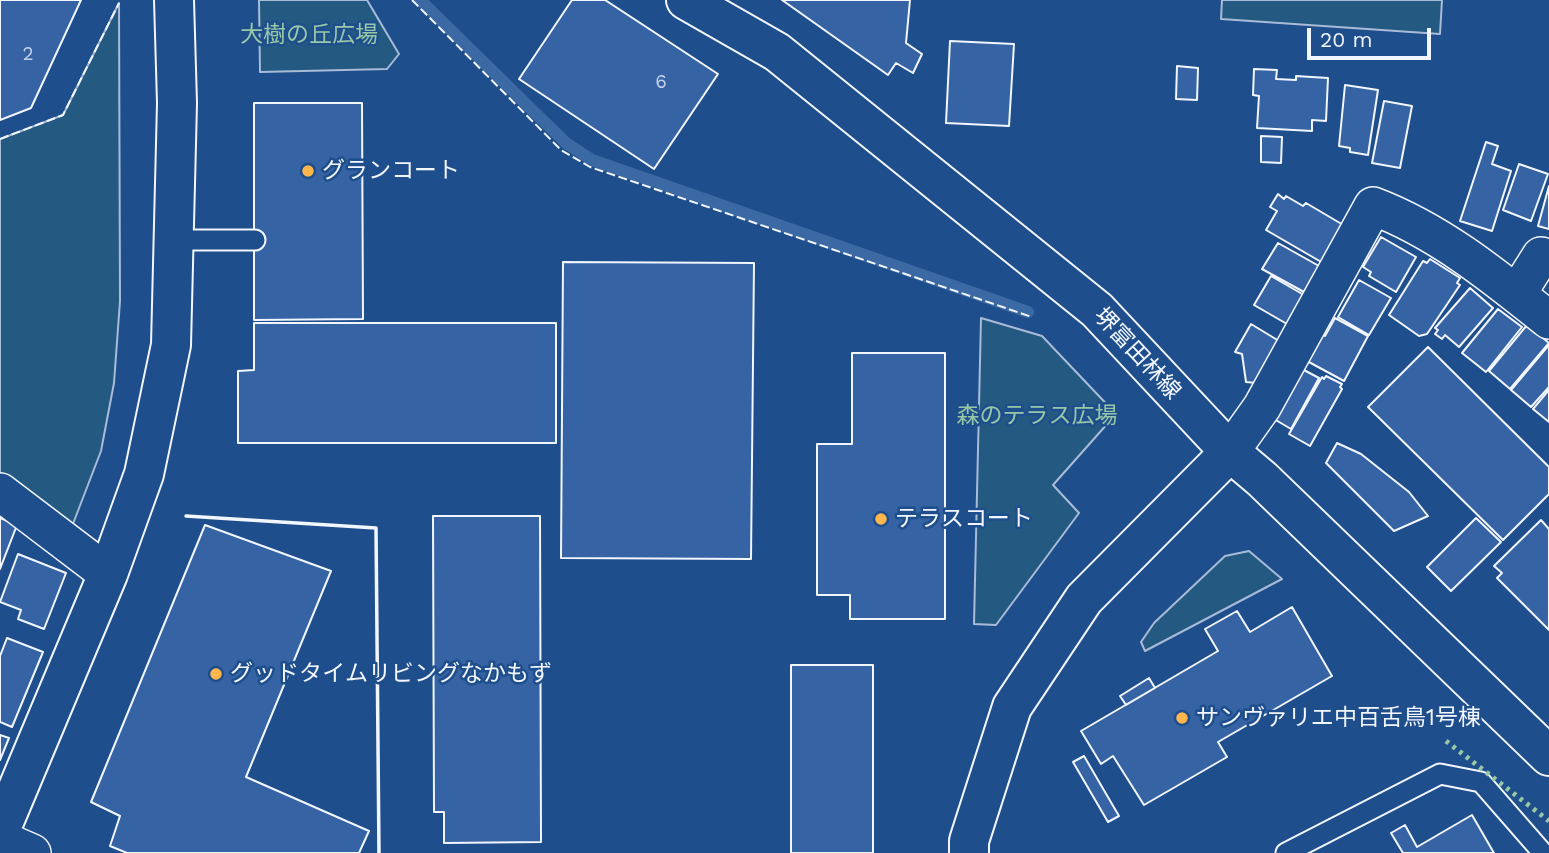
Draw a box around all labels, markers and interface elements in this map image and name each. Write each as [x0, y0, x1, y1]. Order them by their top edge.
scale bar [1311, 14, 1435, 58]
park label: 大樹の丘広場 [240, 21, 378, 49]
text: 20 m [1320, 27, 1372, 52]
house number: 2 [22, 43, 34, 65]
house number: 6 [655, 71, 667, 93]
place label: グランコート [322, 157, 460, 185]
marker: グランコート [300, 163, 316, 179]
street label: 堺富田林線 [1088, 303, 1186, 405]
park label: 森のテラス広場 [957, 402, 1117, 430]
place label: テラスコート [895, 505, 1033, 533]
marker: テラスコート [873, 511, 889, 527]
place label: グッドタイムリビングなかもず [230, 660, 552, 688]
marker: グッドタイムリビングなかもず [208, 666, 224, 682]
place label: サンヴァリエ中百舌鳥1号棟 [1196, 704, 1481, 732]
marker: サンヴァリエ中百舌鳥1号棟 [1174, 710, 1190, 726]

